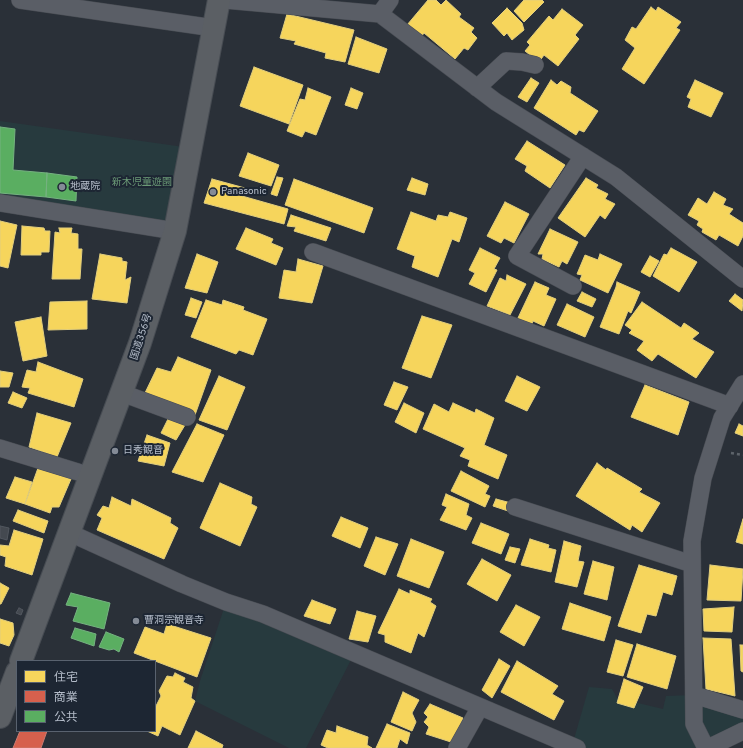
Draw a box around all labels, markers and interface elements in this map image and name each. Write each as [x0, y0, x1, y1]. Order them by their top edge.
park label: 新木児童遊園 [112, 177, 172, 189]
place label: 地蔵院 [70, 181, 100, 193]
marker: 地蔵院 [57, 182, 67, 192]
place label: Panasonic [221, 186, 267, 198]
marker: Panasonic [208, 187, 218, 197]
street label: 国道356号 [129, 312, 155, 362]
place label: 日秀観音 [123, 445, 163, 457]
marker: 日秀観音 [110, 446, 120, 456]
place label: 曹洞宗観音寺 [144, 615, 204, 627]
marker: 曹洞宗観音寺 [131, 616, 141, 626]
legend [16, 660, 156, 732]
text: 住宅 [54, 670, 78, 686]
text: 商業 [54, 690, 78, 706]
text: 公共 [54, 710, 78, 726]

